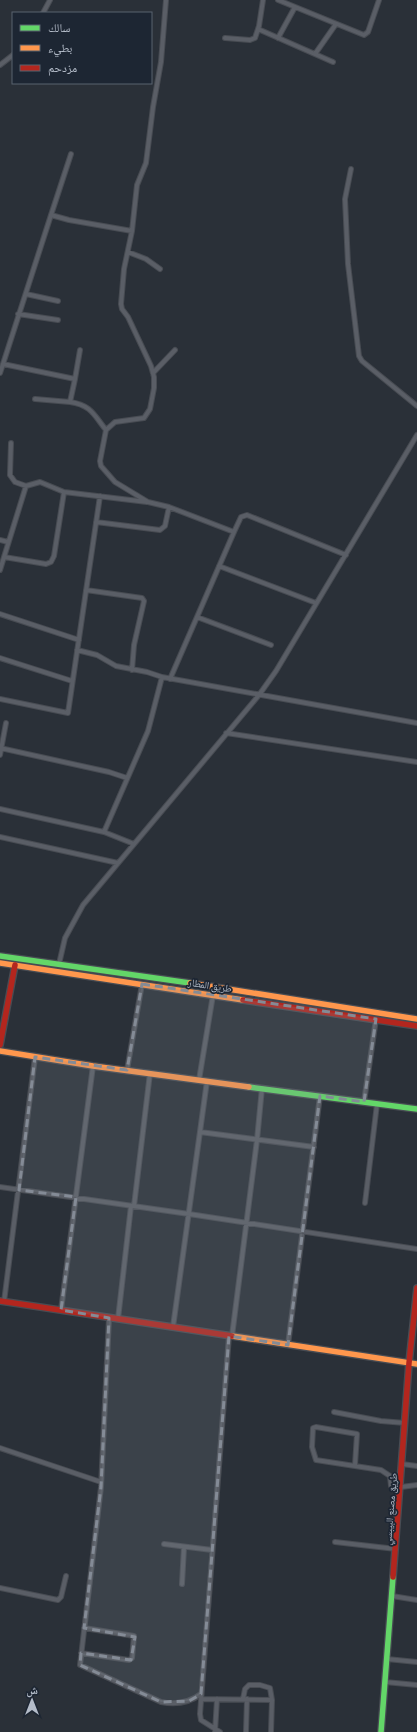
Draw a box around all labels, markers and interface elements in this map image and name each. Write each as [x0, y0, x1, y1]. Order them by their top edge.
legend [12, 12, 152, 84]
text: سالك [48, 21, 70, 34]
text: بطيء [48, 41, 72, 58]
text: مزدحم [48, 61, 77, 76]
street label: طريق المطار [186, 976, 233, 995]
street label: طريق مصنع البيبسي [382, 1472, 402, 1546]
north arrow [12, 1680, 52, 1720]
text: ش [26, 1684, 38, 1698]

